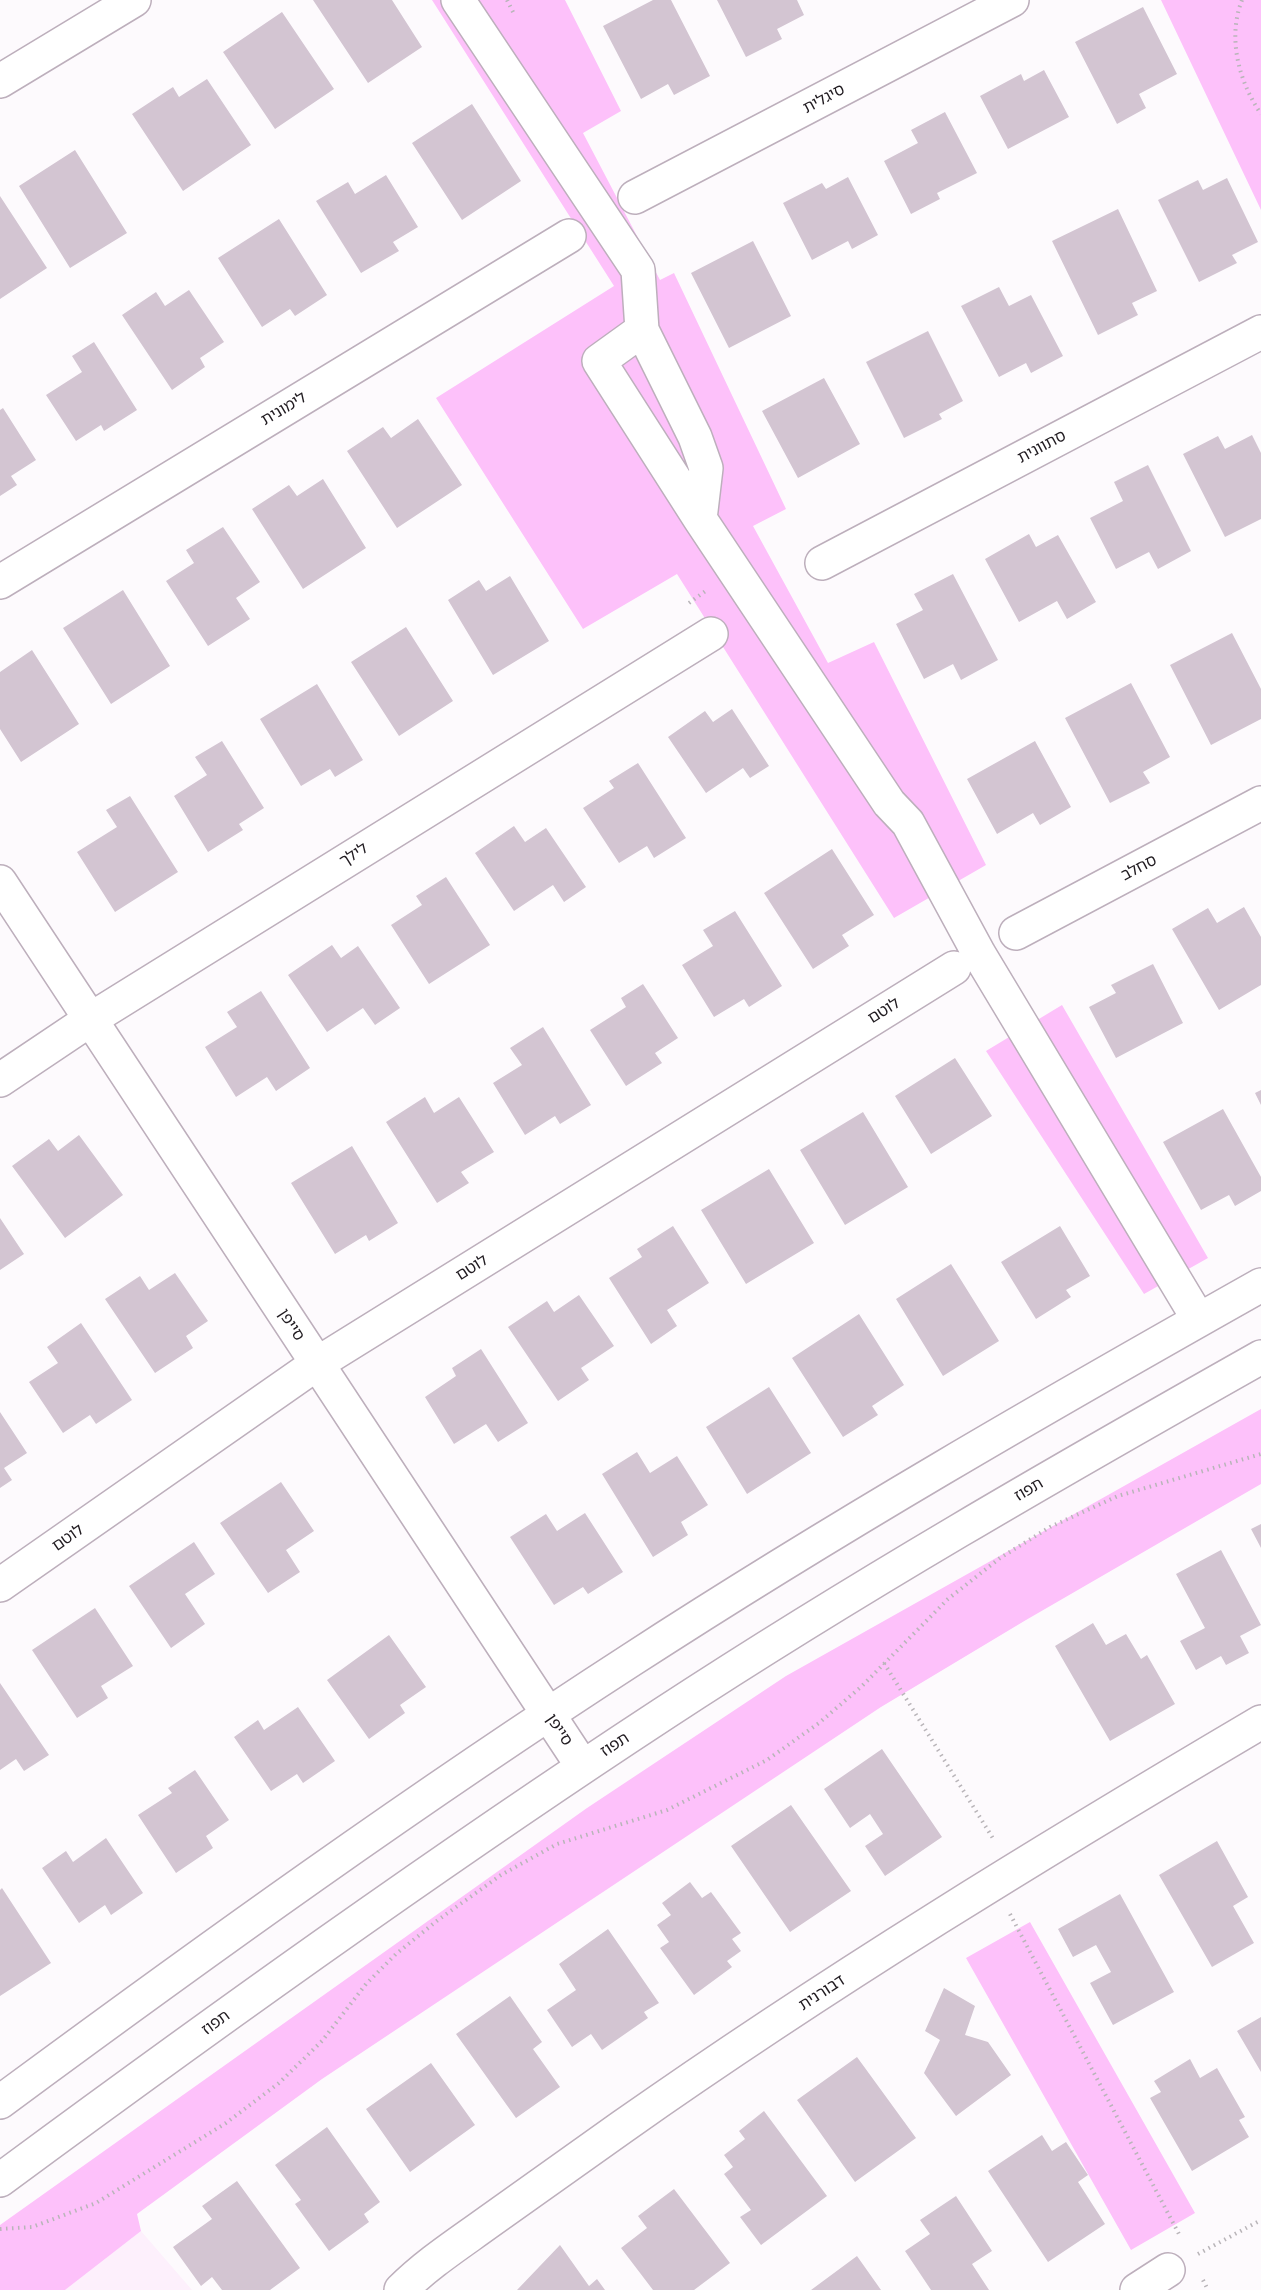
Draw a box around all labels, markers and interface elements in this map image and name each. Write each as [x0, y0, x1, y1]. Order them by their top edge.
street label: סיגלית [800, 80, 848, 118]
street label: לימונית [258, 388, 310, 430]
street label: סתוונית [1014, 426, 1070, 468]
street label: לילך [336, 839, 372, 871]
street label: סחלב [1118, 851, 1160, 885]
street label: לוטם [864, 994, 904, 1028]
street label: לוטם [452, 1251, 492, 1285]
street label: סייפן [274, 1305, 308, 1345]
street label: תפוז [1011, 1474, 1047, 1506]
street label: לוטם [49, 1520, 87, 1556]
street label: סייפן [541, 1710, 577, 1750]
street label: תפוז [597, 1729, 633, 1761]
street label: דבורנית [795, 1971, 849, 2015]
street label: תפוז [198, 2006, 234, 2040]

